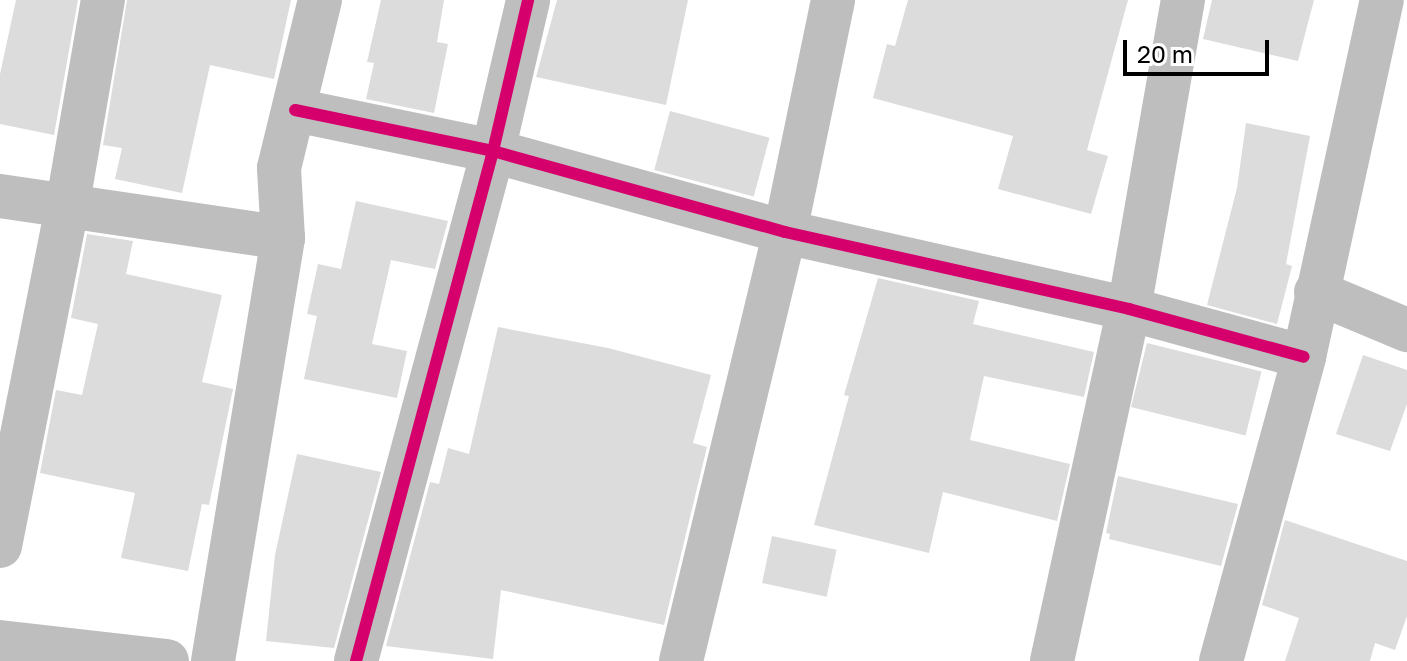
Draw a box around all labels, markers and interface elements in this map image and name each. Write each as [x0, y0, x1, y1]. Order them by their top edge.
scale bar [1127, 24, 1273, 74]
text: 20 m [1137, 39, 1193, 68]

